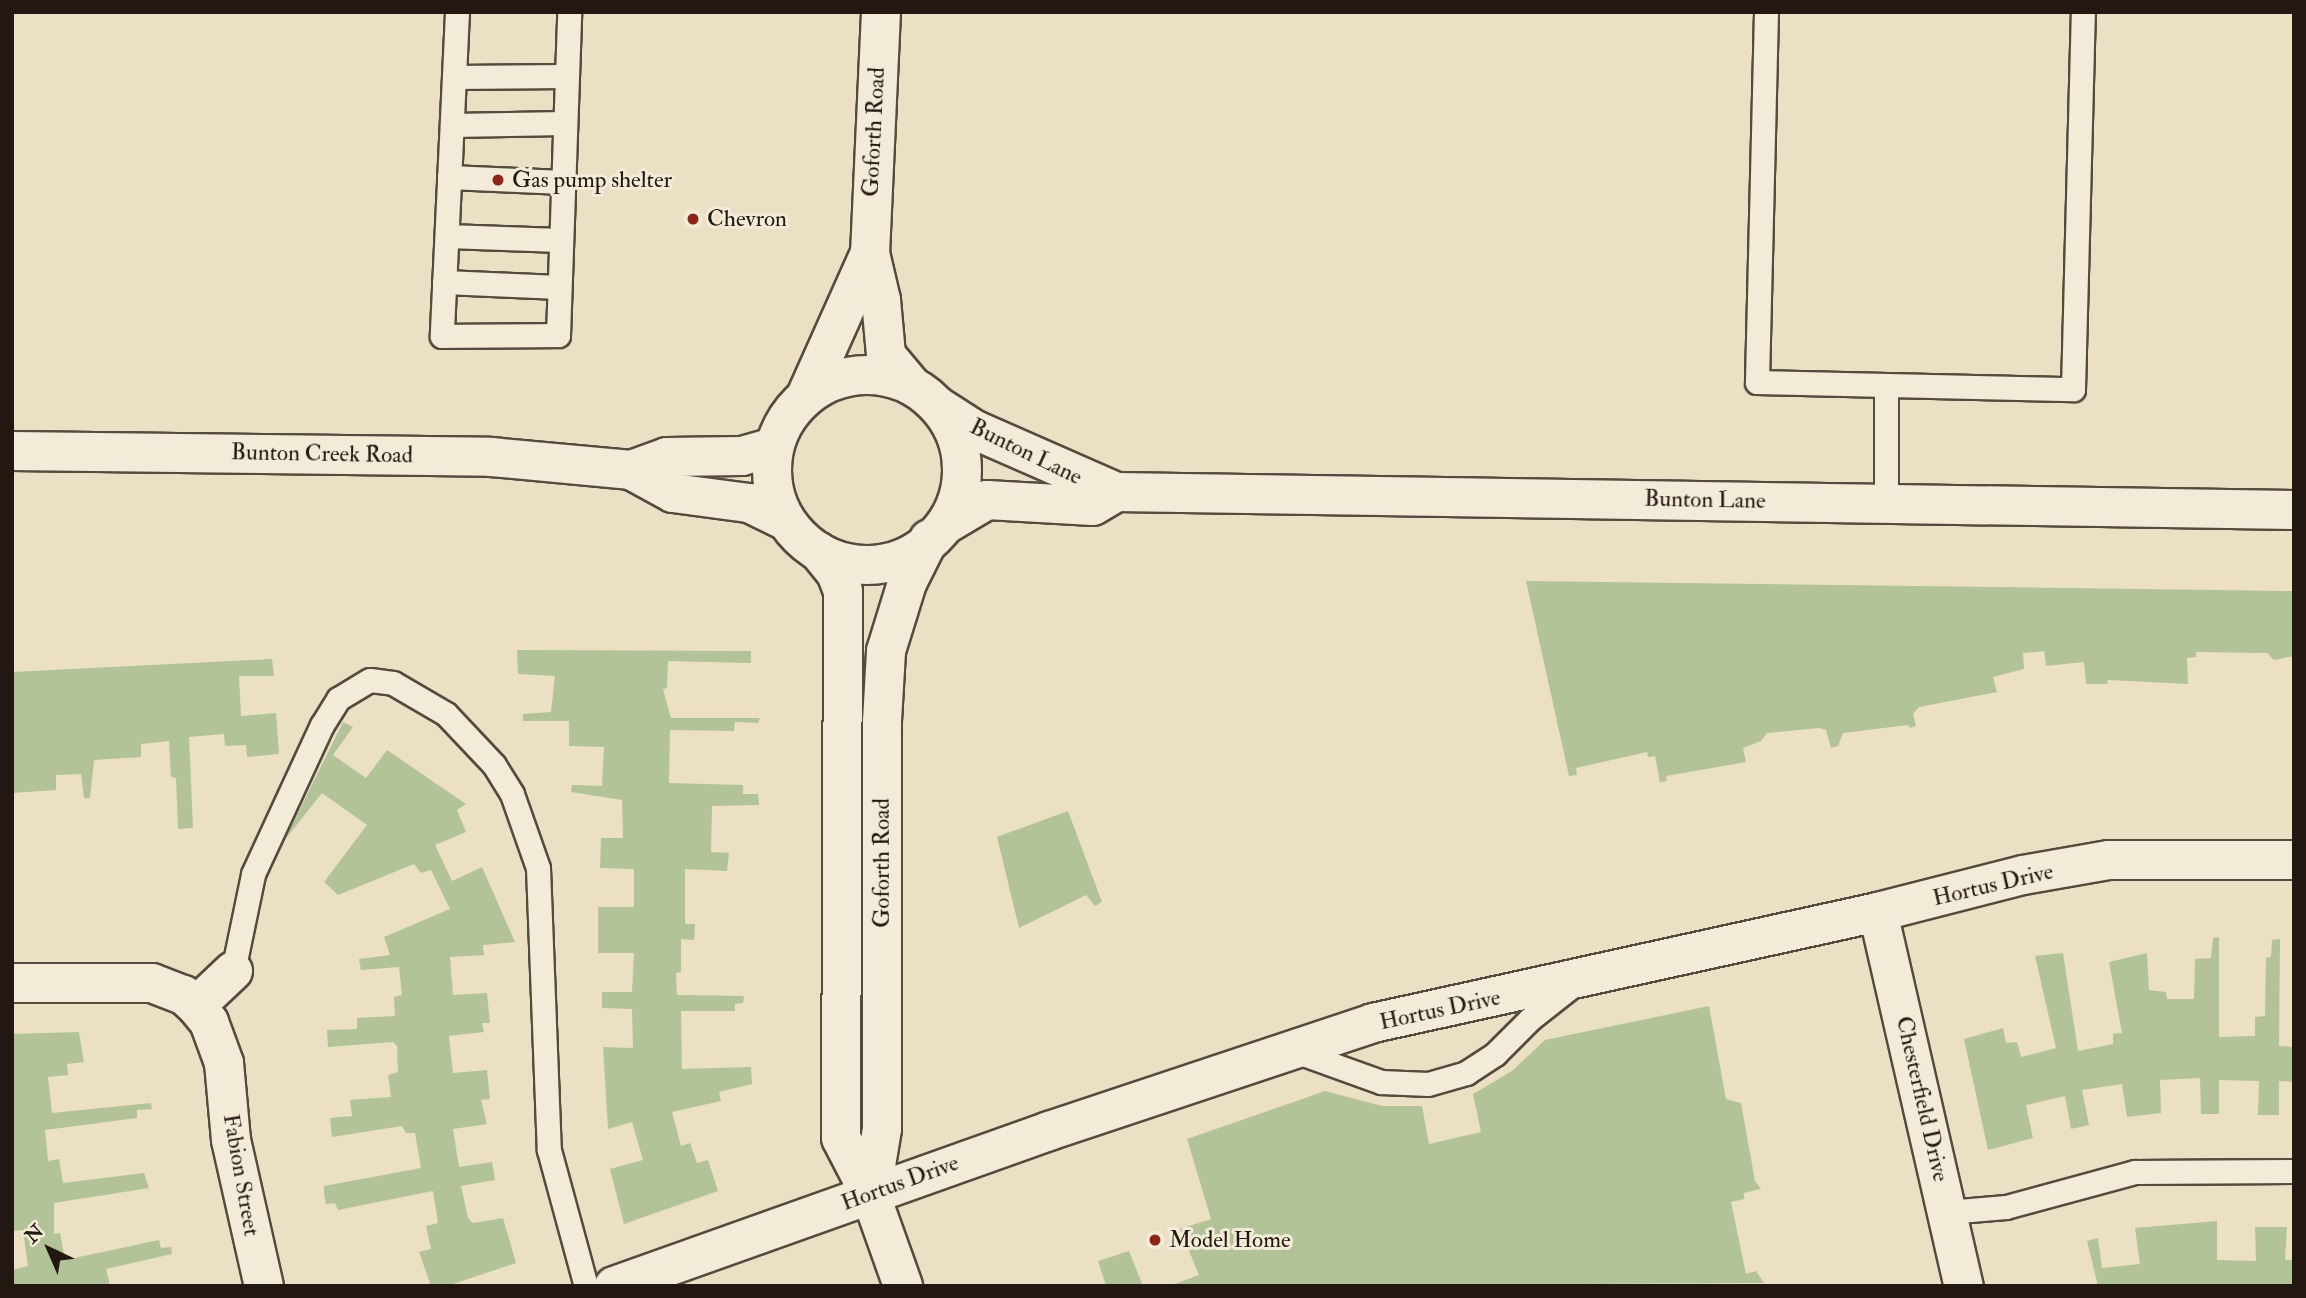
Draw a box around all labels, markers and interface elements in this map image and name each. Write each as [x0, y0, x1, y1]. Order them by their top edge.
street label: Goforth Road [857, 66, 891, 198]
place label: Gas pump shelter [512, 166, 672, 194]
marker: Gas pump shelter [490, 172, 506, 188]
place label: Chevron [707, 205, 787, 233]
marker: Chevron [685, 211, 701, 227]
street label: Bunton Lane [965, 413, 1087, 491]
street label: Bunton Creek Road [231, 439, 413, 469]
street label: Bunton Lane [1644, 485, 1766, 515]
street label: Goforth Road [868, 798, 896, 928]
street label: Hortus Drive [1930, 858, 2056, 912]
street label: Hortus Drive [1377, 984, 1503, 1036]
street label: Chesterfield Drive [1890, 1014, 1954, 1184]
street label: Fabion Street [217, 1112, 265, 1238]
street label: Hortus Drive [838, 1149, 962, 1217]
north arrow [14, 1214, 84, 1284]
text: N [20, 1219, 49, 1248]
place label: Model Home [1169, 1226, 1291, 1254]
marker: Model Home [1147, 1232, 1163, 1248]

